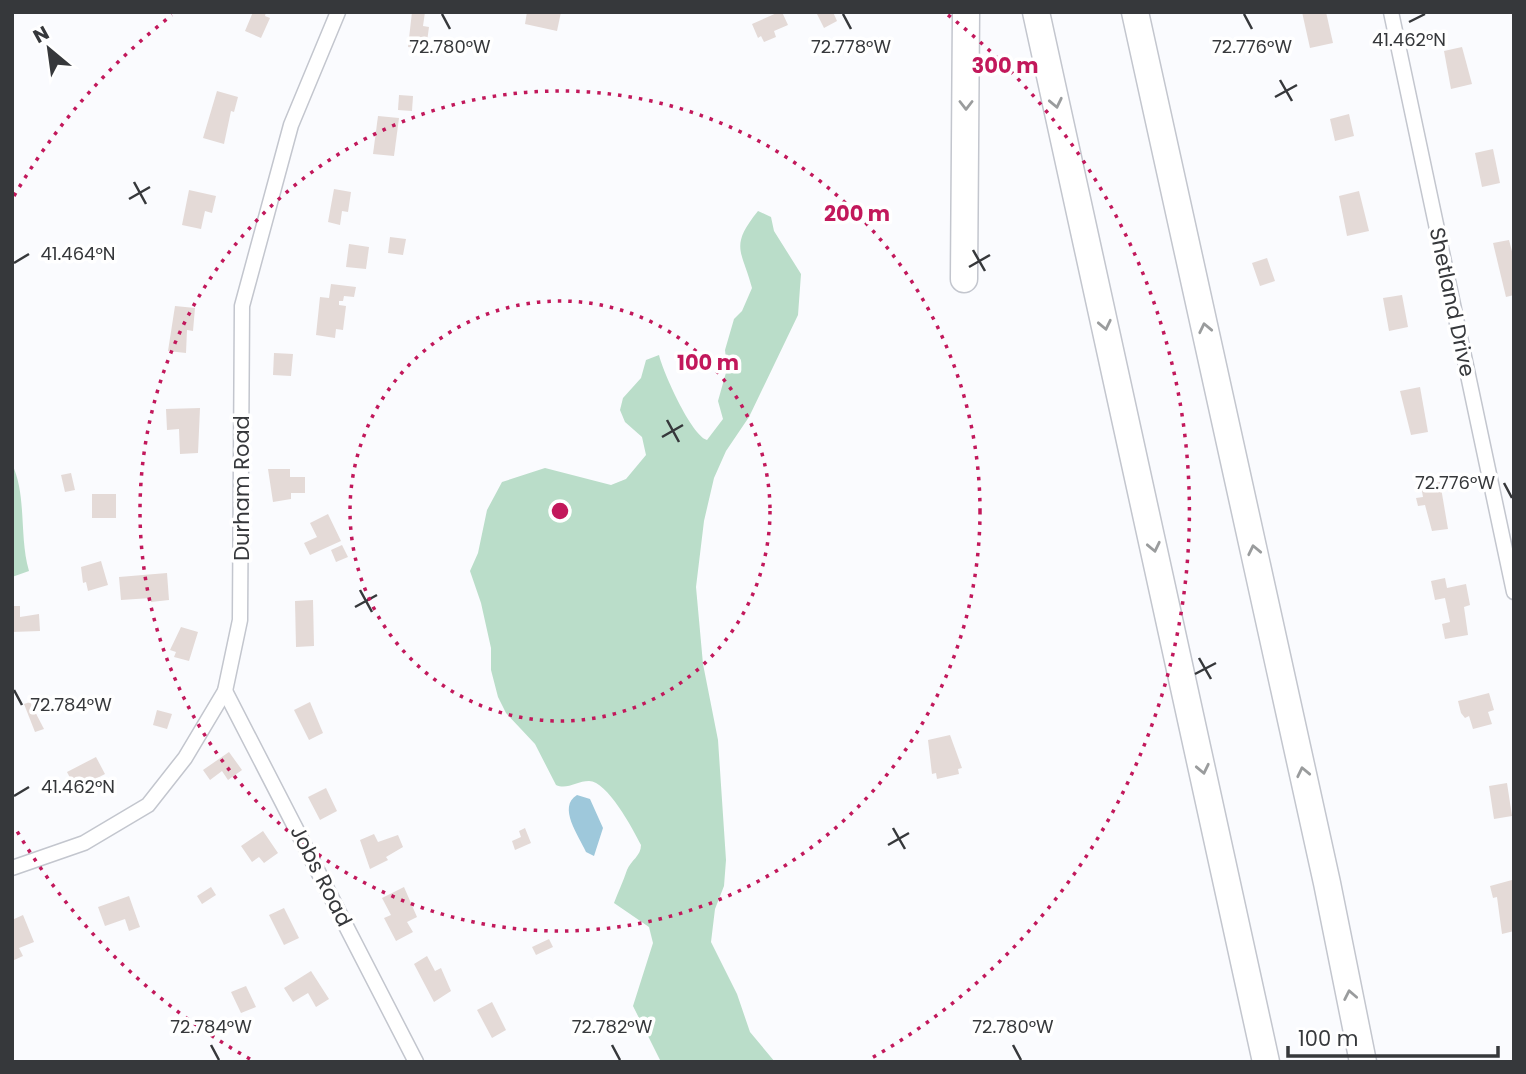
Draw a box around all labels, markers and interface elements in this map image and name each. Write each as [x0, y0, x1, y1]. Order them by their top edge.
north arrow [14, 14, 84, 84]
text: N [28, 19, 54, 50]
text: 41.462°N [1372, 27, 1446, 52]
text: 72.780°W [409, 34, 491, 59]
text: 72.778°W [811, 34, 891, 59]
text: 72.776°W [1212, 34, 1292, 59]
text: 300 m [972, 51, 1038, 80]
one-way arrow [1047, 97, 1062, 109]
one-way arrow [958, 100, 974, 111]
text: 200 m [824, 199, 890, 228]
street label: Shetland Drive [1423, 225, 1482, 379]
text: 41.464°N [41, 241, 115, 266]
one-way arrow [1097, 319, 1111, 331]
one-way arrow [1198, 322, 1213, 334]
text: 100 m [677, 348, 739, 377]
street label: Durham Road [227, 415, 256, 561]
text: 72.776°W [1415, 470, 1495, 495]
centre of rings [548, 499, 572, 523]
one-way arrow [1146, 541, 1160, 553]
one-way arrow [1247, 544, 1262, 556]
text: 72.784°W [30, 692, 112, 717]
one-way arrow [1195, 763, 1209, 775]
one-way arrow [1296, 766, 1311, 778]
text: 41.462°N [41, 774, 115, 799]
street label: Jobs Road [284, 820, 359, 931]
one-way arrow [1343, 989, 1358, 1001]
text: 72.784°W [170, 1014, 252, 1039]
text: 72.782°W [572, 1014, 653, 1039]
text: 72.780°W [972, 1014, 1054, 1039]
scale bar [1288, 1014, 1498, 1058]
text: 100 m [1298, 1024, 1358, 1053]

